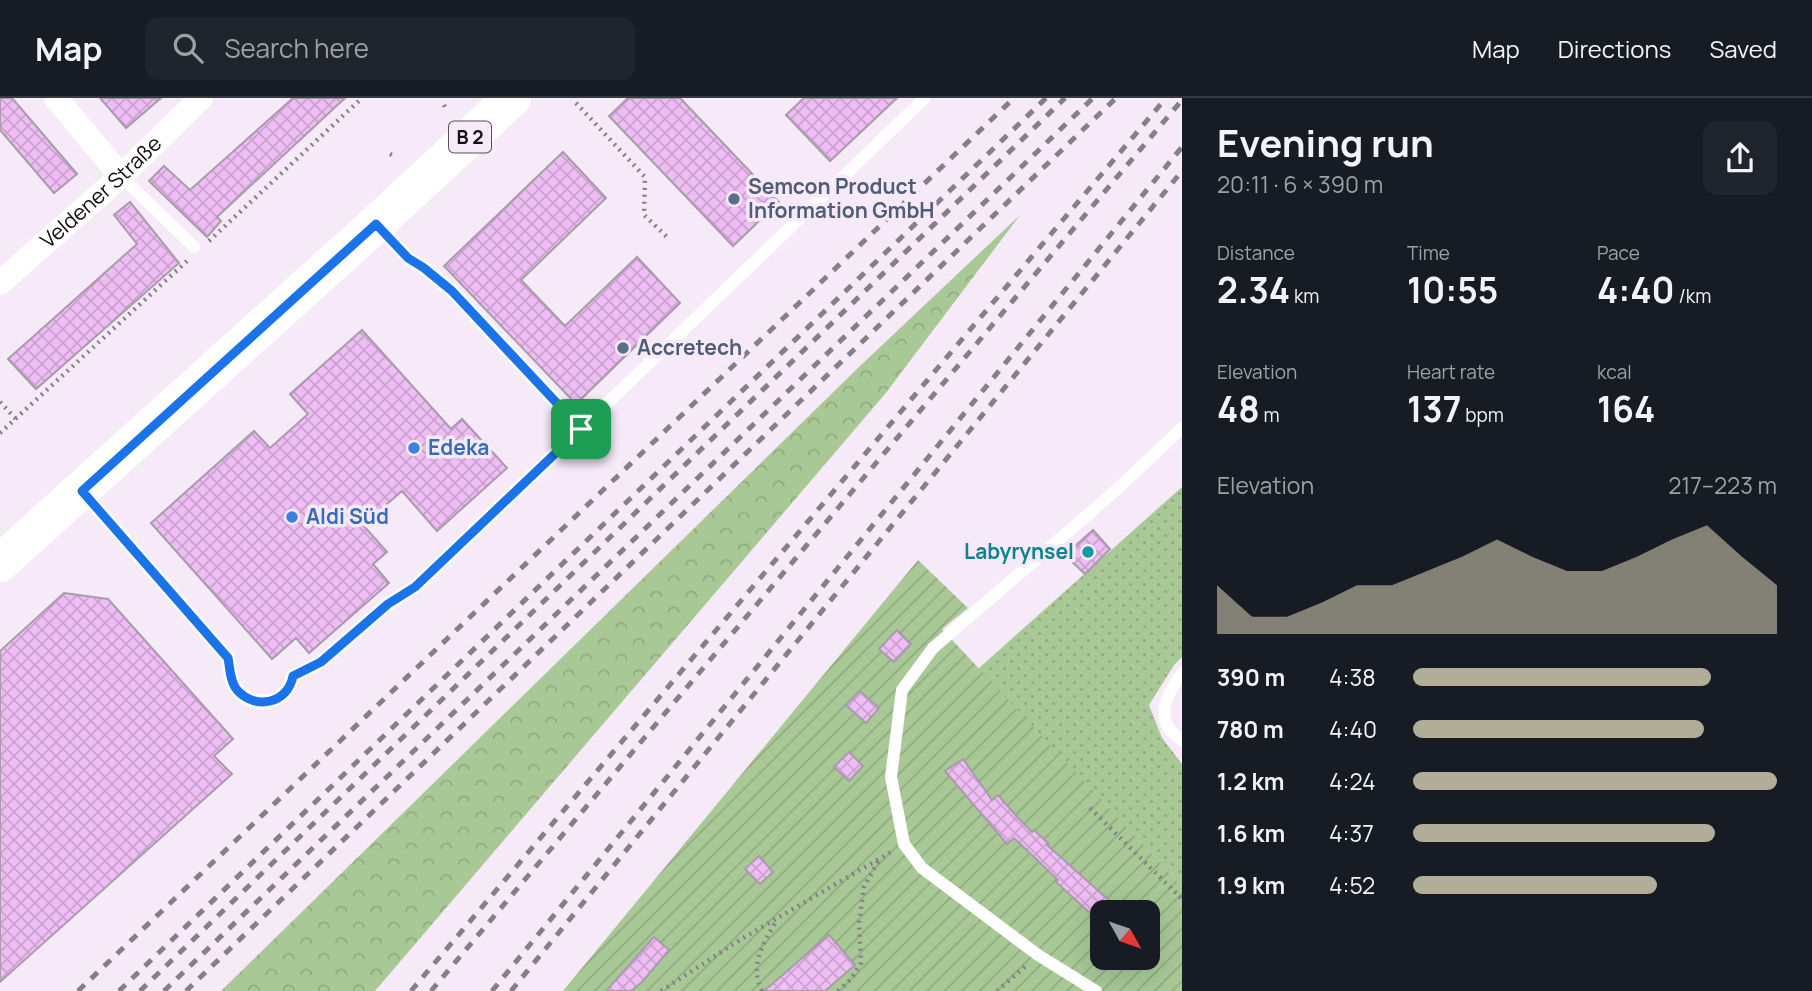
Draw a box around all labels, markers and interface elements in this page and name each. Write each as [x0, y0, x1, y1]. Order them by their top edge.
search box [145, 17, 635, 80]
text: Map [35, 26, 103, 71]
icon: search [169, 29, 207, 67]
text: Search here [225, 30, 369, 66]
text: Map [1472, 32, 1520, 65]
text: Directions [1558, 32, 1671, 65]
text: Saved [1709, 32, 1777, 65]
text: Evening run [1217, 116, 1434, 168]
road number: B 2 [449, 121, 491, 152]
button: share [1703, 121, 1777, 195]
street label: Veldener Straße [34, 129, 167, 254]
text: 20:11 · 6 × 390 m [1217, 168, 1383, 200]
place label: Semcon Product Information GmbH [748, 172, 935, 224]
marker: Semcon Product Information GmbH [726, 191, 742, 207]
text: Distance [1217, 240, 1295, 266]
text: Time [1407, 240, 1450, 266]
text: Pace [1597, 240, 1640, 266]
text: 2.34 [1217, 266, 1290, 314]
text: 10:55 [1407, 266, 1498, 314]
text: 4:40 [1597, 266, 1675, 314]
text: km [1290, 283, 1319, 309]
text: /km [1675, 283, 1711, 309]
place label: Accretech [637, 333, 742, 361]
marker: Accretech [615, 340, 631, 356]
text: Elevation [1217, 359, 1297, 385]
text: Heart rate [1407, 359, 1495, 385]
text: kcal [1597, 359, 1632, 385]
text: 48 [1217, 385, 1260, 433]
text: 137 [1407, 385, 1461, 433]
text: 164 [1597, 385, 1655, 433]
pin [551, 399, 611, 459]
text: m [1260, 402, 1280, 428]
text: bpm [1461, 402, 1504, 428]
icon: arrive [562, 410, 600, 448]
place label: Edeka [428, 433, 489, 461]
marker: Edeka [406, 440, 422, 456]
text: Elevation [1217, 469, 1314, 501]
text: 217–223 m [1668, 469, 1777, 501]
place label: Aldi Süd [306, 502, 389, 530]
marker: Aldi Süd [284, 509, 300, 525]
place label: Labyrynsel [964, 537, 1074, 565]
marker: Labyrynsel [1080, 544, 1096, 560]
text: 390 m [1217, 661, 1285, 693]
text: 4:38 [1329, 661, 1376, 693]
text: 780 m [1217, 713, 1284, 745]
text: 4:40 [1329, 713, 1377, 745]
text: 1.2 km [1217, 765, 1284, 797]
text: 4:24 [1329, 765, 1376, 797]
text: 1.6 km [1217, 817, 1285, 849]
text: 4:37 [1329, 817, 1374, 849]
text: 1.9 km [1217, 869, 1285, 901]
text: 4:52 [1329, 869, 1375, 901]
north arrow [1090, 900, 1160, 970]
map controls [1090, 900, 1160, 970]

